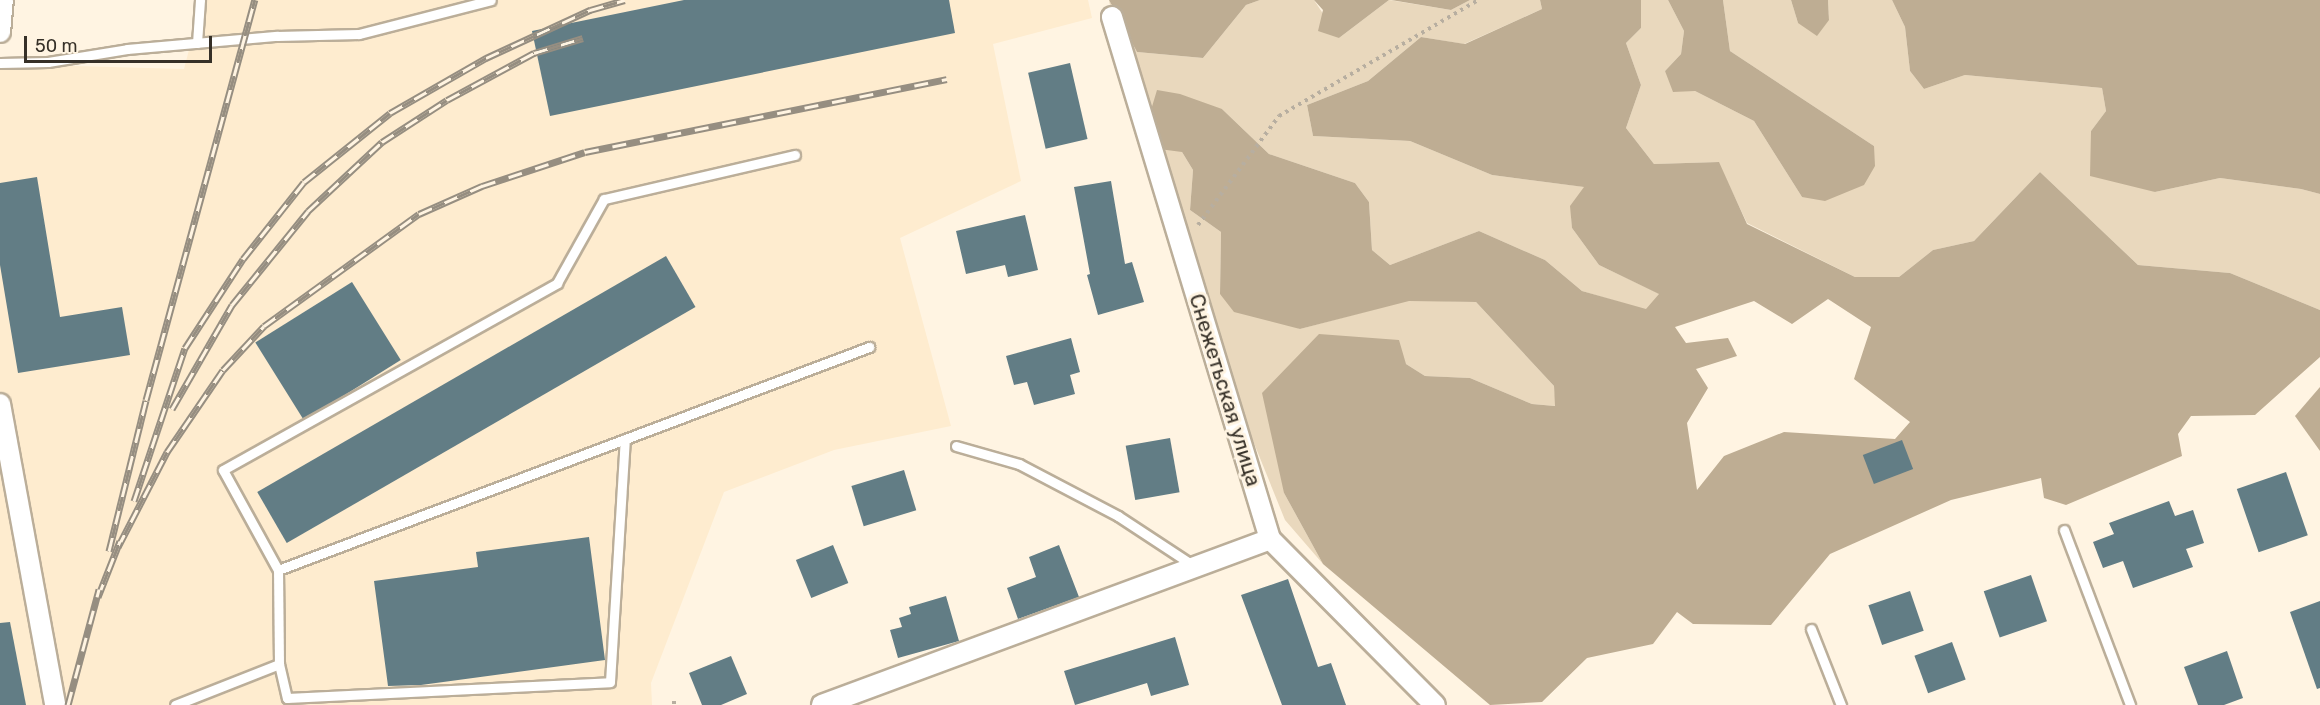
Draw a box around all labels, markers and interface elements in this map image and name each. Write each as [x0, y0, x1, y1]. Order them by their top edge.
scale bar [27, 24, 214, 62]
text: 50 m [35, 35, 78, 57]
street label: Снежетьская улица [1184, 291, 1266, 489]

